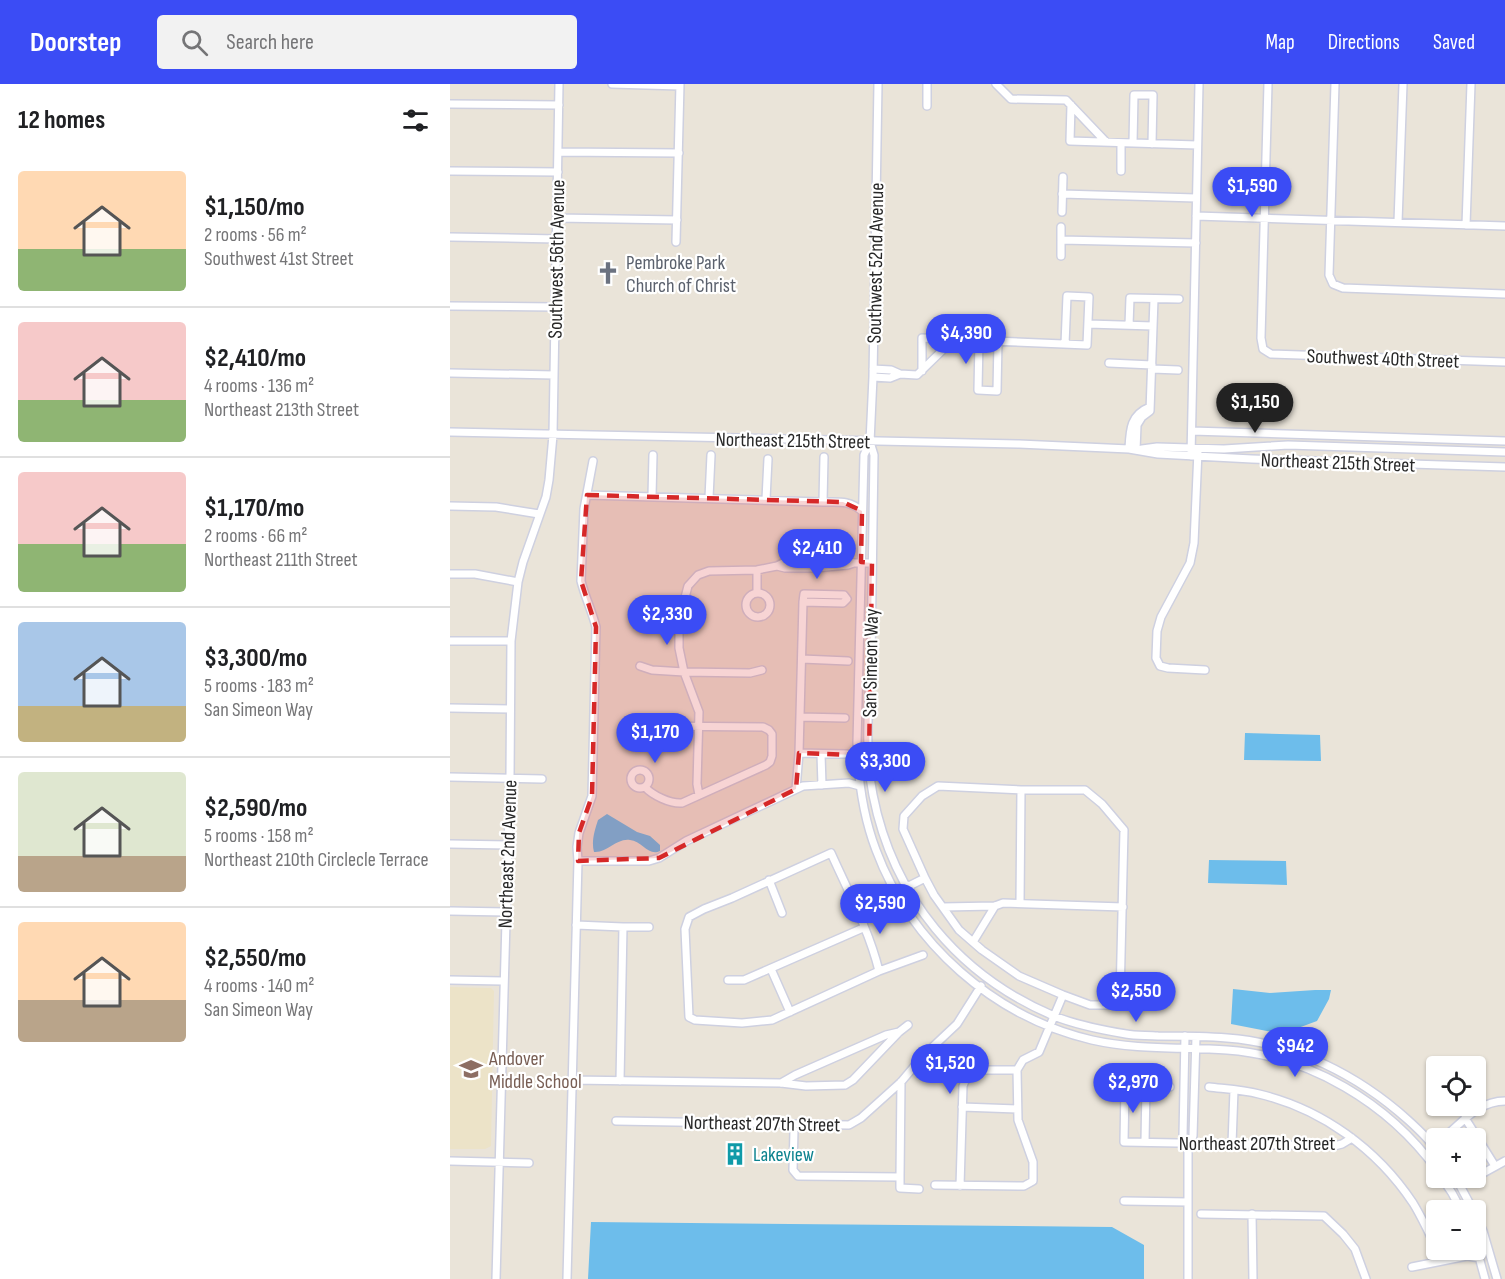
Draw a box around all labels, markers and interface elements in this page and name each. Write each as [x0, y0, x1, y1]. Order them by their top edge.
search box [157, 15, 577, 69]
text: Doorstep [30, 26, 121, 59]
icon: search [178, 26, 211, 59]
text: Search here [226, 29, 314, 56]
text: Map [1265, 30, 1295, 55]
text: Directions [1328, 30, 1400, 55]
text: Saved [1433, 30, 1475, 55]
icon: filters [399, 104, 432, 137]
text: 12 homes [18, 105, 105, 136]
pin: $1,590 [1203, 167, 1301, 218]
text: $1,590 [1226, 174, 1278, 198]
street label: Southwest 56th Avenue [544, 179, 570, 339]
street label: Southwest 52nd Avenue [863, 182, 889, 344]
text: $1,150/mo [204, 192, 305, 223]
icon: home [66, 195, 138, 267]
text: 2 rooms · 56 m² [204, 223, 307, 247]
text: Southwest 41st Street [204, 247, 354, 271]
place label: Pembroke Park Church of Christ [626, 251, 736, 298]
church icon: Pembroke Park Church of Christ [595, 260, 621, 286]
pin: $4,390 [917, 314, 1015, 365]
text: $4,390 [940, 321, 992, 345]
text: $2,410/mo [204, 343, 306, 374]
street label: Southwest 40th Street [1306, 344, 1460, 374]
icon: home [66, 346, 138, 418]
text: 4 rooms · 136 m² [204, 374, 314, 398]
pin: $1,150 [1206, 383, 1304, 434]
text: $1,150 [1230, 390, 1280, 414]
text: Northeast 213th Street [204, 398, 359, 422]
street label: Northeast 215th Street [715, 428, 871, 454]
street label: Northeast 215th Street [1260, 448, 1416, 478]
text: $1,170/mo [204, 493, 304, 524]
icon: home [66, 496, 138, 568]
text: 2 rooms · 66 m² [204, 524, 308, 548]
pin: $2,410 [768, 529, 866, 580]
text: $2,410 [792, 536, 842, 560]
text: Northeast 211th Street [204, 548, 358, 572]
pin: $2,330 [618, 595, 716, 646]
text: $2,330 [642, 602, 692, 626]
street label: San Simeon Way [858, 608, 884, 718]
text: $3,300/mo [204, 643, 307, 674]
icon: home [66, 646, 138, 718]
text: 5 rooms · 183 m² [204, 674, 314, 698]
text: San Simeon Way [204, 698, 313, 722]
pin: $1,170 [606, 713, 704, 764]
text: $1,170 [630, 720, 680, 744]
pin: $3,300 [836, 742, 934, 793]
text: $3,300 [859, 749, 911, 773]
street label: Northeast 2nd Avenue [493, 779, 523, 929]
text: $2,590/mo [204, 793, 307, 824]
icon: home [66, 796, 138, 868]
text: 5 rooms · 158 m² [204, 824, 314, 848]
text: Northeast 210th Circlecle Terrace [204, 848, 429, 872]
pin: $2,590 [831, 884, 929, 935]
text: $2,590 [854, 891, 906, 915]
text: $2,550/mo [204, 943, 306, 974]
icon: home [66, 946, 138, 1018]
pin: $2,550 [1087, 972, 1185, 1023]
text: 4 rooms · 140 m² [204, 974, 314, 998]
text: $2,550 [1111, 979, 1161, 1003]
text: San Simeon Way [204, 998, 313, 1022]
pin: $942 [1259, 1027, 1331, 1078]
text: $942 [1276, 1034, 1314, 1058]
pin: $1,520 [901, 1044, 999, 1095]
place label: Andover Middle School [488, 1047, 582, 1094]
text: $1,520 [925, 1051, 975, 1075]
school or university icon: Andover Middle School [458, 1056, 484, 1082]
map controls [1426, 1056, 1486, 1260]
button: locate [1426, 1056, 1486, 1116]
pin: $2,970 [1084, 1063, 1182, 1114]
text: $2,970 [1107, 1070, 1159, 1094]
street label: Northeast 207th Street [683, 1111, 841, 1137]
button: + [1426, 1128, 1486, 1188]
street label: Northeast 207th Street [1179, 1132, 1335, 1156]
building icon: Lakeview [722, 1141, 748, 1167]
place label: Lakeview [753, 1143, 814, 1167]
button: − [1426, 1200, 1486, 1260]

